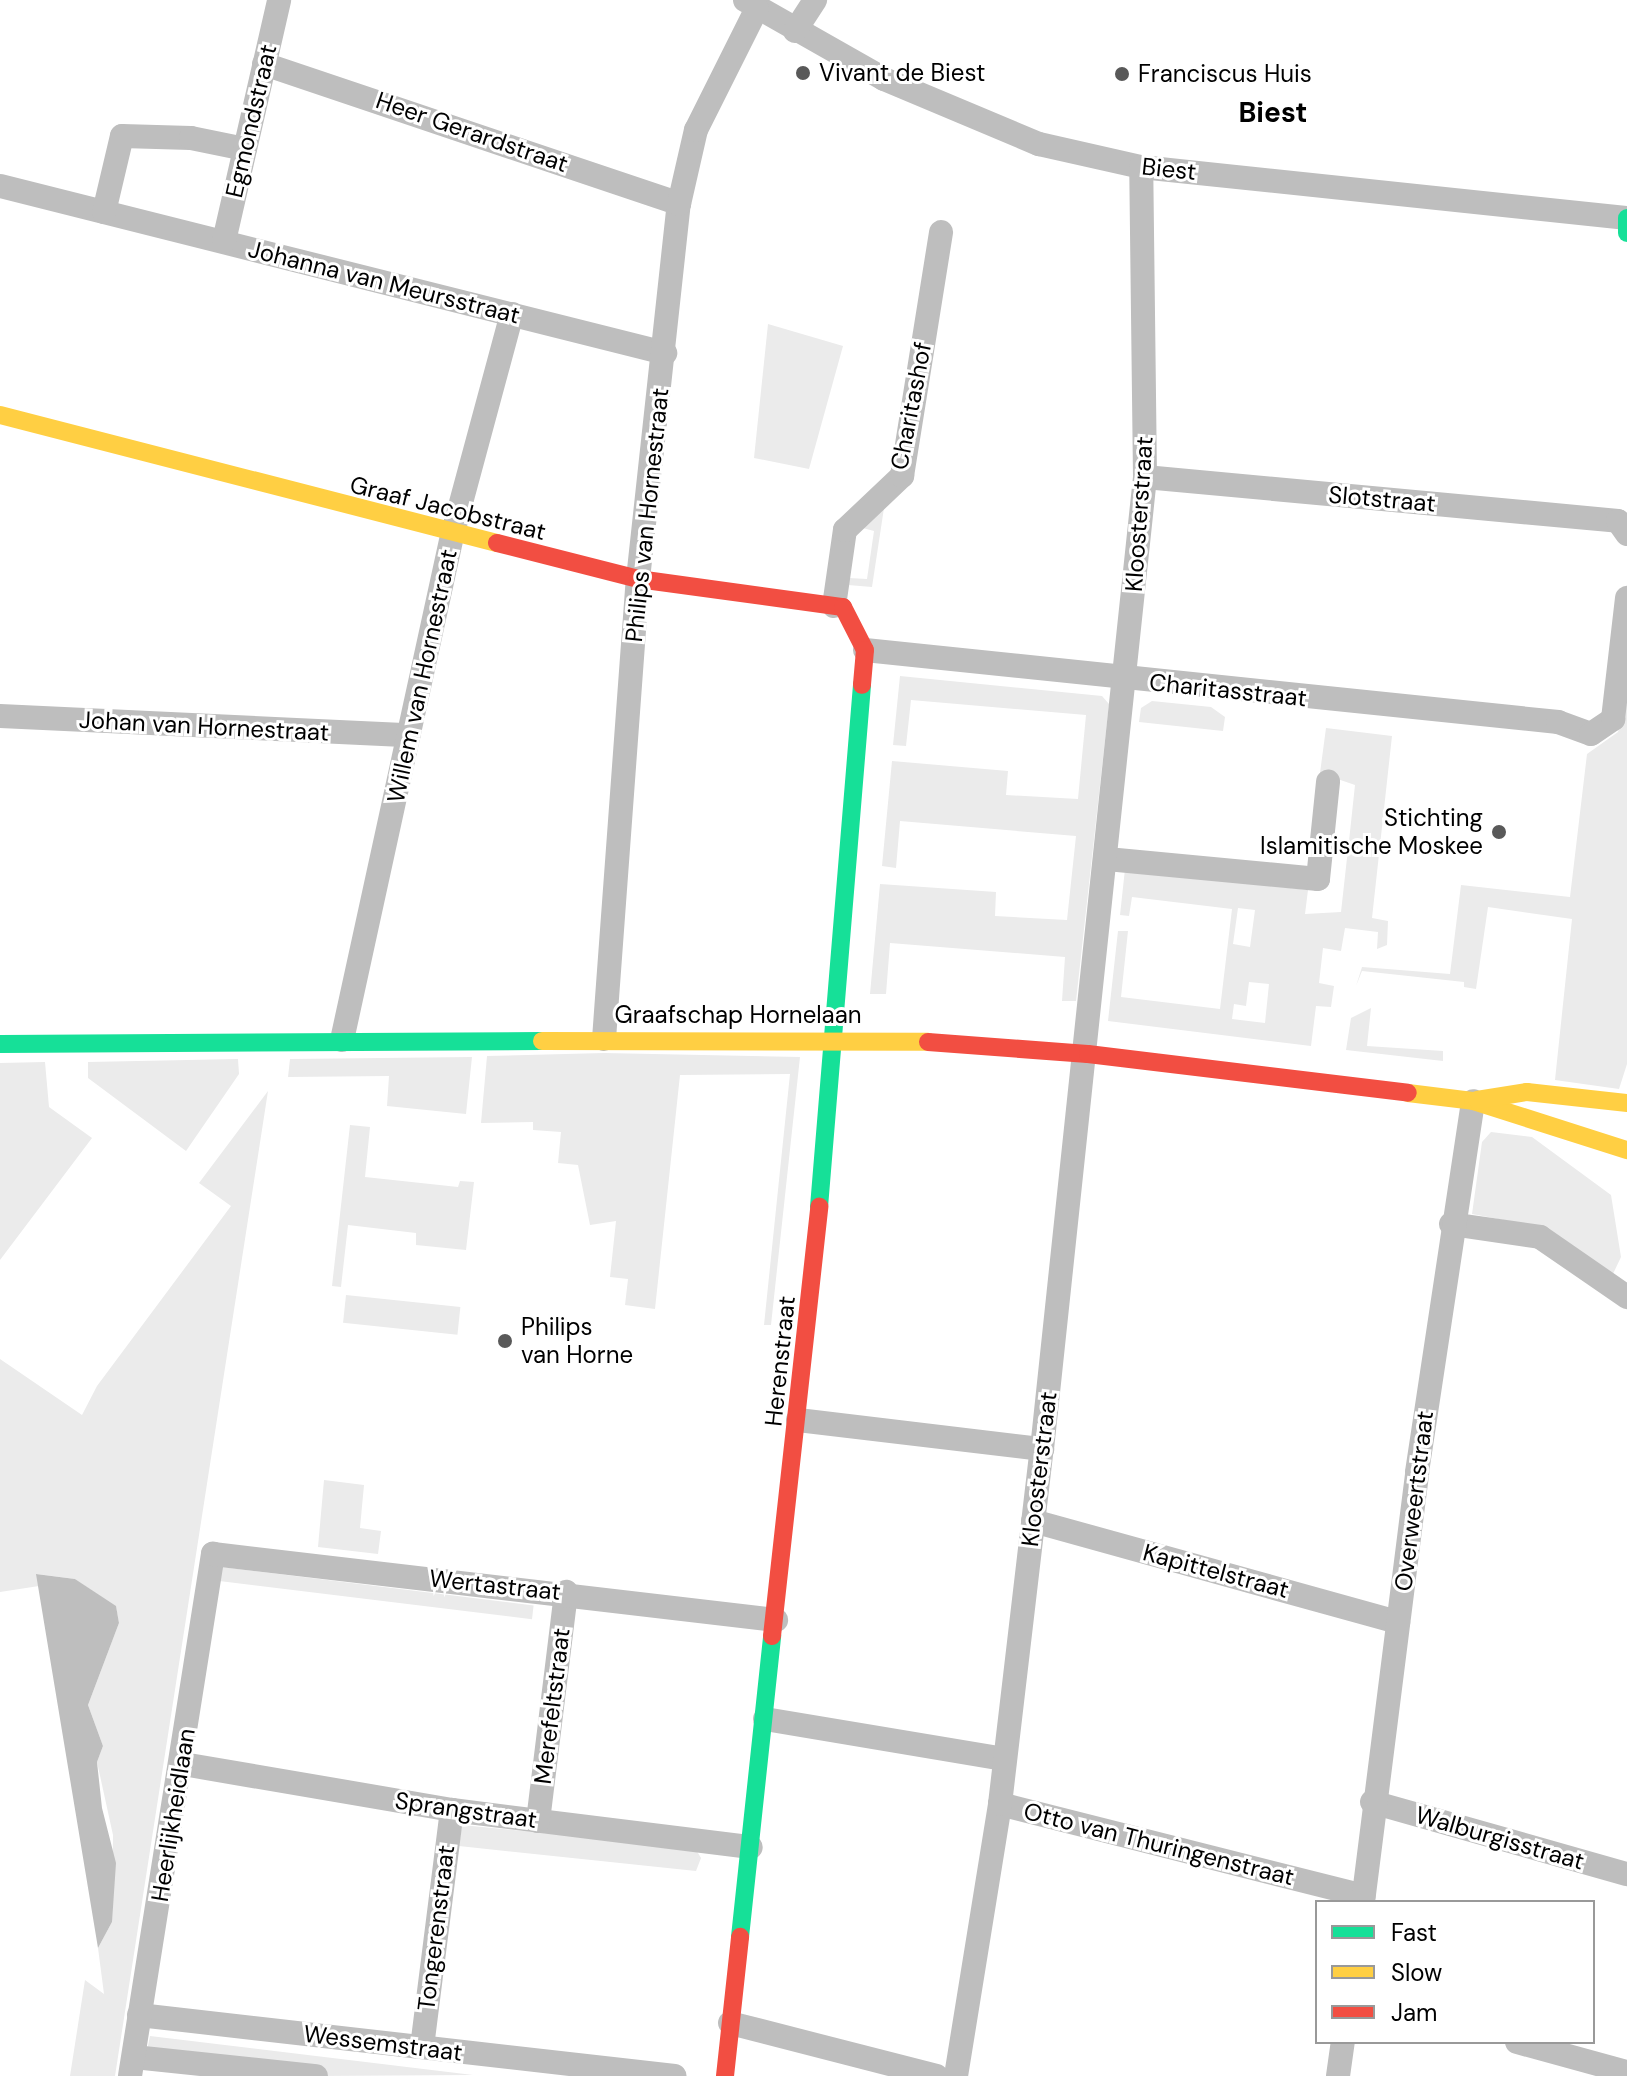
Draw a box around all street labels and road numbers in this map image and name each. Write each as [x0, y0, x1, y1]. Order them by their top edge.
street label: Egmondstraat [219, 42, 283, 200]
street label: Heer Gerardstraat [372, 86, 572, 178]
street label: Biest [1140, 152, 1198, 186]
street label: Johanna van Meursstraat [245, 234, 523, 330]
street label: Charitashof [885, 340, 937, 472]
street label: Philips van Hornestraat [619, 387, 675, 643]
street label: Kloosterstraat [1119, 435, 1159, 593]
street label: Graaf Jacobstraat [347, 470, 549, 546]
street label: Slotstraat [1327, 480, 1437, 518]
street label: Willem van Hornestraat [381, 547, 463, 805]
street label: Charitasstraat [1148, 667, 1308, 713]
street label: Johan van Hornestraat [78, 705, 330, 747]
street label: Graafschap Hornelaan [614, 1001, 862, 1029]
street label: Herenstraat [759, 1294, 801, 1428]
street label: Kloosterstraat [1015, 1390, 1063, 1548]
street label: Overweertstraat [1389, 1409, 1439, 1593]
street label: Kapittelstraat [1140, 1538, 1292, 1604]
street label: Wertastraat [428, 1564, 562, 1606]
street label: Merefeltstraat [528, 1626, 576, 1786]
street label: Heerlijkheidlaan [145, 1726, 201, 1904]
street label: Sprangstraat [393, 1786, 539, 1834]
street label: Otto van Thuringenstraat [1021, 1796, 1297, 1892]
street label: Walburgisstraat [1412, 1800, 1588, 1876]
street label: Tongerenstraat [412, 1844, 460, 2012]
street label: Wessemstraat [302, 2019, 464, 2067]

